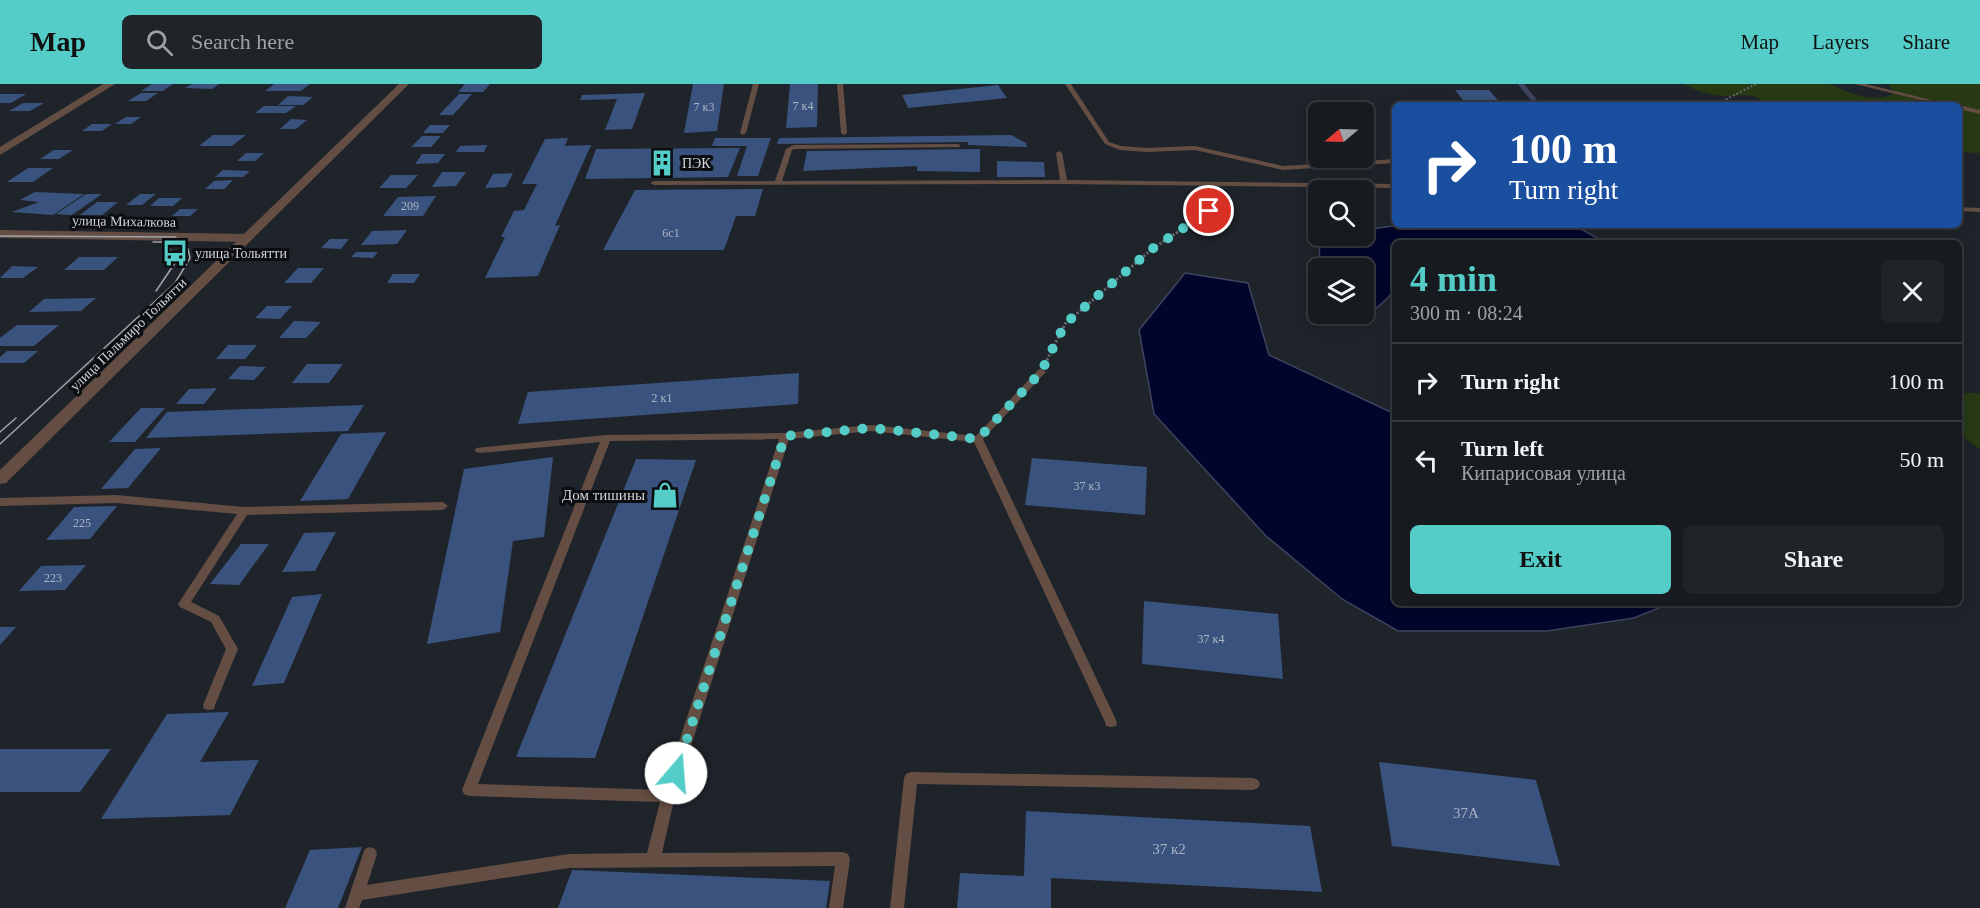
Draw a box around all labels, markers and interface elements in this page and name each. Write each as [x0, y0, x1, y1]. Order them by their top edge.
search box [122, 15, 542, 69]
text: Map [30, 26, 86, 57]
icon: search [143, 26, 176, 59]
text: Search here [191, 29, 294, 54]
text: Map [1741, 30, 1779, 54]
text: Layers [1812, 30, 1869, 54]
text: Share [1902, 30, 1950, 54]
house number: 7 к4 [793, 99, 813, 113]
house number: 7 к3 [694, 100, 714, 114]
north arrow [1308, 102, 1374, 168]
map controls [1308, 102, 1374, 324]
icon: right [1410, 126, 1488, 204]
text: 100 m [1509, 126, 1618, 172]
building icon: ПЭК [647, 148, 677, 178]
place label: ПЭК [682, 156, 711, 171]
text: Turn right [1509, 175, 1618, 205]
button: search [1308, 180, 1374, 246]
pin [1183, 185, 1234, 236]
icon: arrive [1192, 194, 1225, 227]
house number: 209 [401, 199, 419, 213]
street label: улица Михалкова [72, 213, 177, 230]
house number: 6с1 [662, 226, 680, 240]
bus stop icon: улица Тольятти [160, 238, 190, 268]
place label: улица Тольятти [195, 246, 287, 261]
button: layers [1308, 258, 1374, 324]
text: 4 min [1410, 259, 1497, 299]
button: close [1881, 260, 1944, 323]
street label: улица Пальмиро Тольятти [67, 275, 190, 394]
text: 300 m · 08:24 [1410, 302, 1523, 324]
icon: right [1410, 366, 1443, 399]
text: Turn right [1461, 369, 1560, 394]
text: 100 m [1888, 369, 1944, 394]
house number: 2 к1 [652, 391, 672, 405]
text: Turn left [1461, 436, 1544, 461]
icon: left [1410, 444, 1443, 477]
text: 50 m [1899, 447, 1944, 472]
text: Кипарисовая улица [1461, 462, 1626, 484]
house number: 37 к3 [1074, 479, 1100, 493]
shop icon: Дом тишины [650, 480, 680, 510]
place label: Дом тишины [562, 487, 645, 503]
house number: 225 [73, 516, 91, 530]
button: Exit [1410, 525, 1671, 594]
button: Share [1683, 525, 1944, 594]
house number: 223 [44, 571, 62, 585]
house number: 37 к4 [1198, 632, 1224, 646]
position arrow [644, 741, 708, 805]
house number: 37А [1453, 805, 1479, 821]
house number: 37 к2 [1152, 841, 1186, 857]

